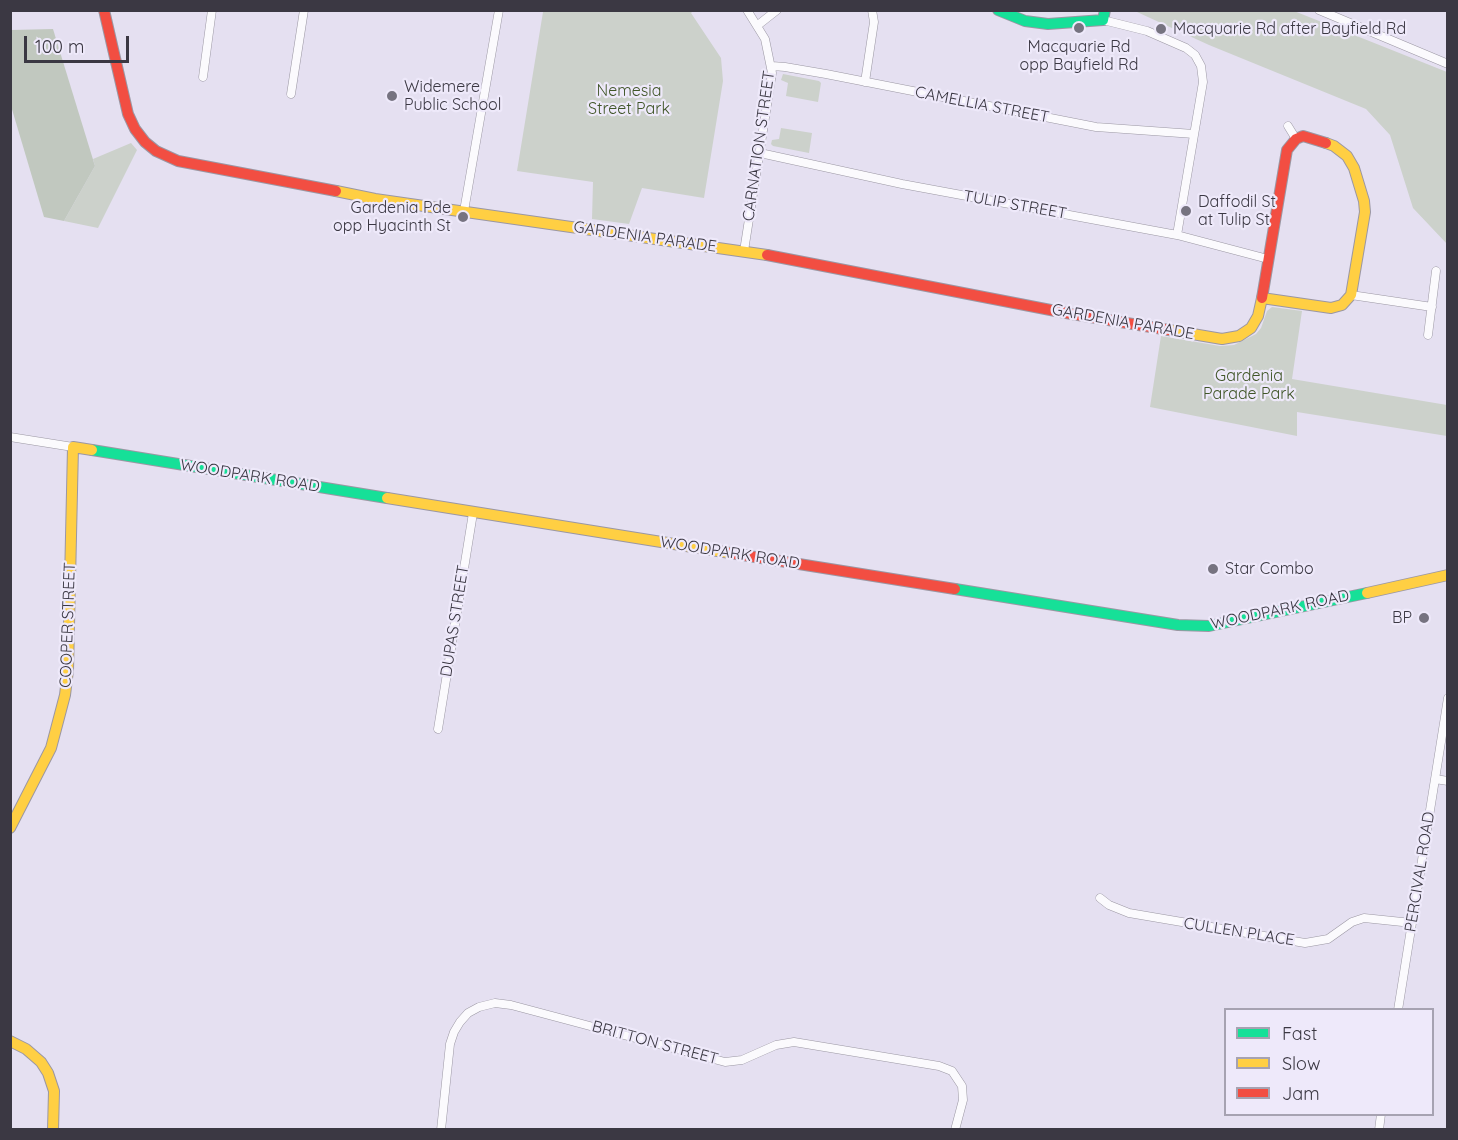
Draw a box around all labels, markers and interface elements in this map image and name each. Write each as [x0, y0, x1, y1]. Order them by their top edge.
place label: Macquarie Rd after Bayfield Rd [1173, 19, 1406, 39]
marker: Macquarie Rd opp Bayfield Rd [1072, 21, 1086, 35]
marker: Macquarie Rd after Bayfield Rd [1154, 22, 1168, 36]
scale bar [27, 24, 132, 62]
text: 100 m [35, 35, 84, 58]
place label: Macquarie Rd opp Bayfield Rd [1020, 37, 1138, 75]
street label: CARNATION STREET [739, 69, 779, 223]
place label: Widemere Public School [404, 77, 501, 115]
park label: Nemesia Street Park [588, 81, 670, 119]
street label: CAMELLIA STREET [913, 83, 1051, 127]
marker: Widemere Public School [385, 89, 399, 103]
street label: TULIP STREET [962, 186, 1068, 224]
place label: Daffodil St at Tulip St [1198, 192, 1276, 230]
place label: Gardenia Pde opp Hyacinth St [333, 198, 451, 236]
marker: Daffodil St at Tulip St [1179, 204, 1193, 218]
marker: Gardenia Pde opp Hyacinth St [456, 210, 470, 224]
street label: GARDENIA PARADE [572, 217, 718, 257]
street label: GARDENIA PARADE [1050, 300, 1196, 344]
park label: Gardenia Parade Park [1203, 366, 1295, 404]
street label: WOODPARK ROAD [179, 455, 321, 497]
street label: WOODPARK ROAD [659, 532, 801, 574]
place label: Star Combo [1225, 559, 1314, 579]
street label: COOPER STREET [56, 562, 80, 688]
marker: Star Combo [1206, 562, 1220, 576]
street label: DUPAS STREET [437, 564, 473, 678]
street label: WOODPARK ROAD [1209, 586, 1351, 634]
place label: BP [1392, 608, 1412, 628]
marker: BP [1417, 611, 1431, 625]
street label: PERCIVAL ROAD [1401, 810, 1439, 934]
street label: CULLEN PLACE [1182, 914, 1296, 950]
legend [1224, 1008, 1434, 1116]
street label: BRITTON STREET [590, 1017, 720, 1069]
text: Fast [1282, 1022, 1317, 1045]
text: Slow [1282, 1052, 1320, 1075]
text: Jam [1282, 1082, 1320, 1105]

